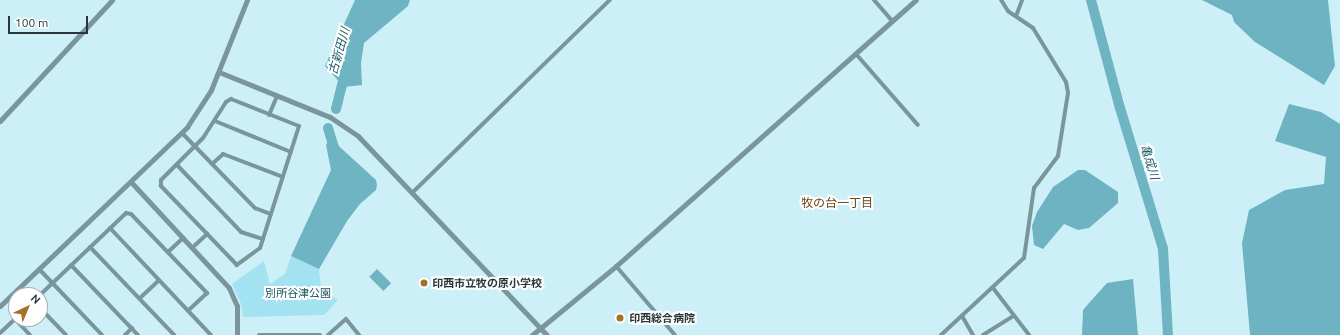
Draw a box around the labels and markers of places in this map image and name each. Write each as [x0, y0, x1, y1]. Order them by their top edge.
place label: 印西市立牧の原小学校 [432, 276, 542, 290]
marker: 印西市立牧の原小学校 [419, 278, 429, 288]
place label: 印西総合病院 [629, 311, 695, 325]
marker: 印西総合病院 [614, 312, 626, 324]

